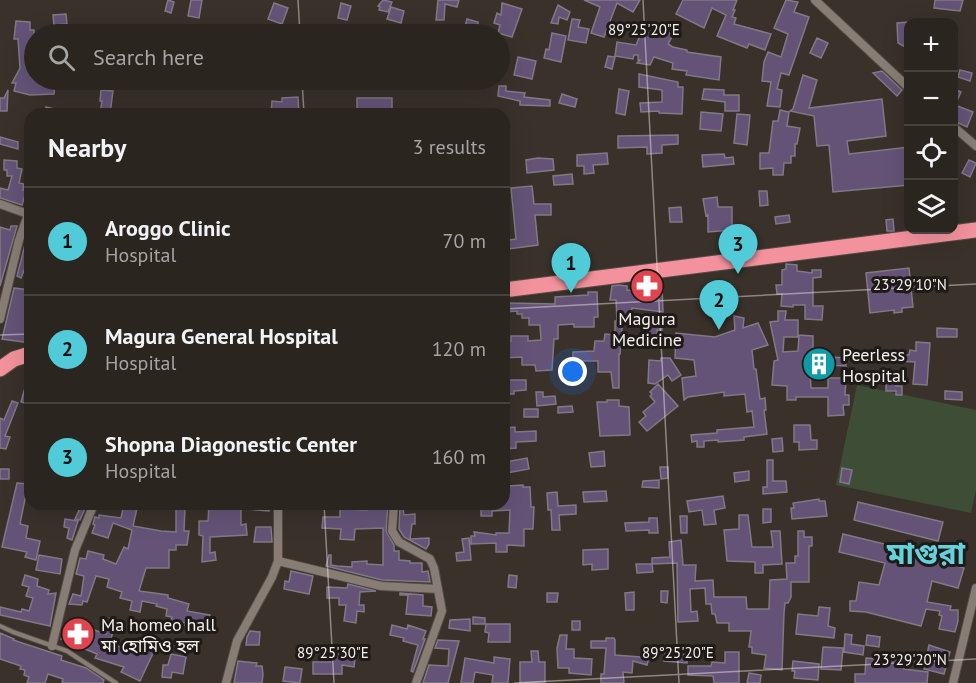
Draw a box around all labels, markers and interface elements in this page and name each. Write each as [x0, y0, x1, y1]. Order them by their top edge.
map controls [904, 18, 958, 234]
button: + [904, 18, 958, 72]
text: 89°25'20"E [608, 20, 680, 39]
search box [24, 24, 510, 90]
icon: search [45, 41, 78, 74]
text: Search here [93, 43, 204, 71]
button: − [904, 72, 958, 126]
button: locate [904, 126, 958, 180]
text: Nearby [48, 131, 126, 164]
text: 3 results [413, 134, 486, 160]
button: layers [904, 180, 958, 234]
text: Aroggo Clinic [105, 214, 231, 242]
pin: 3 [718, 224, 758, 274]
text: 1 [62, 228, 73, 254]
text: 70 m [443, 228, 486, 254]
text: Hospital [105, 242, 176, 268]
pin: 1 [552, 244, 590, 293]
pharmacy icon: Magura Medicine [629, 268, 665, 304]
text: 23°29'10"N [873, 275, 947, 294]
pin: 2 [700, 280, 738, 330]
place label: Magura Medicine [612, 307, 682, 351]
text: Magura General Hospital [105, 322, 338, 350]
text: 2 [62, 336, 73, 362]
text: 120 m [432, 336, 486, 362]
place label: Peerless Hospital [842, 343, 907, 387]
building icon: Peerless Hospital [801, 346, 837, 382]
text: Hospital [105, 350, 176, 376]
your location [558, 357, 587, 386]
text: Shopna Diagonestic Center [105, 430, 357, 458]
text: 3 [62, 444, 73, 470]
text: 160 m [432, 444, 486, 470]
text: Hospital [105, 458, 176, 484]
district label: মাগুরা [886, 533, 966, 572]
place label: Ma homeo hall মা হোমিও হল [100, 613, 217, 657]
pharmacy icon: Ma homeo hall মা হোমিও হল [60, 616, 96, 652]
text: 89°25'30"E [297, 643, 369, 662]
text: 89°25'20"E [642, 643, 714, 662]
text: 23°29'20"N [873, 650, 947, 669]

